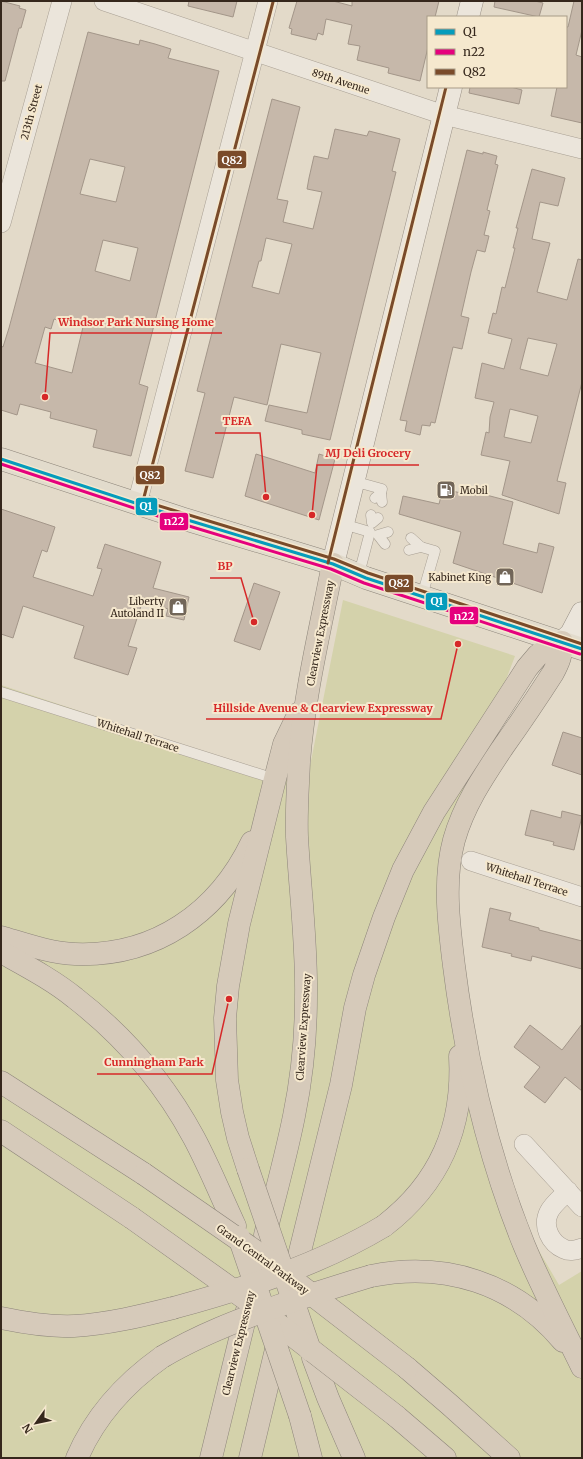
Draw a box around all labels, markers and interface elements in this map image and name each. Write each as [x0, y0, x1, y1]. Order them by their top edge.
legend [427, 16, 567, 88]
text: Q1 [463, 24, 477, 39]
text: n22 [463, 44, 485, 59]
text: Q82 [463, 64, 486, 79]
street label: 89th Avenue [310, 66, 371, 97]
street label: 213th Street [18, 83, 45, 141]
line badge: Q82 [217, 150, 247, 169]
text: Q82 [221, 153, 243, 167]
callout: Windsor Park Nursing Home [50, 310, 222, 333]
text: Windsor Park Nursing Home [57, 315, 214, 329]
callout: TEFA [215, 410, 260, 433]
text: TEFA [223, 414, 252, 428]
callout: MJ Deli Grocery [317, 442, 419, 465]
text: MJ Deli Grocery [325, 446, 411, 460]
line badge: Q82 [135, 465, 165, 485]
text: Q82 [139, 468, 161, 482]
fuel station icon: Mobil [435, 479, 457, 501]
place label: Mobil [460, 484, 488, 497]
line badge: Q1 [135, 497, 158, 516]
text: Q1 [140, 499, 152, 513]
line badge: n22 [159, 512, 189, 531]
text: n22 [164, 514, 185, 528]
callout: BP [210, 555, 241, 578]
text: BP [218, 559, 233, 573]
shop icon: Kabinet King [494, 566, 516, 588]
place label: Kabinet King [428, 571, 491, 584]
line badge: Q82 [384, 574, 414, 593]
text: Q82 [388, 576, 410, 590]
street label: Clearview Expressway [304, 579, 337, 687]
line badge: Q1 [425, 592, 448, 611]
text: Q1 [431, 594, 443, 608]
place label: Liberty Autoland II [110, 595, 164, 620]
shop icon: Liberty Autoland II [167, 596, 189, 618]
line badge: n22 [449, 606, 479, 625]
text: n22 [454, 609, 475, 623]
callout: Hillside Avenue & Clearview Expressway [206, 696, 441, 719]
text: Hillside Avenue & Clearview Expressway [213, 701, 433, 715]
street label: Whitehall Terrace [94, 716, 181, 755]
street label: Whitehall Terrace [483, 860, 570, 899]
street label: Clearview Expressway [293, 973, 314, 1081]
callout: Cunningham Park [97, 1051, 212, 1074]
text: Cunningham Park [104, 1055, 205, 1069]
street label: Grand Central Parkway [214, 1222, 312, 1297]
street label: Clearview Expressway [219, 1289, 258, 1397]
north arrow [16, 1403, 56, 1443]
text: N [19, 1421, 36, 1436]

